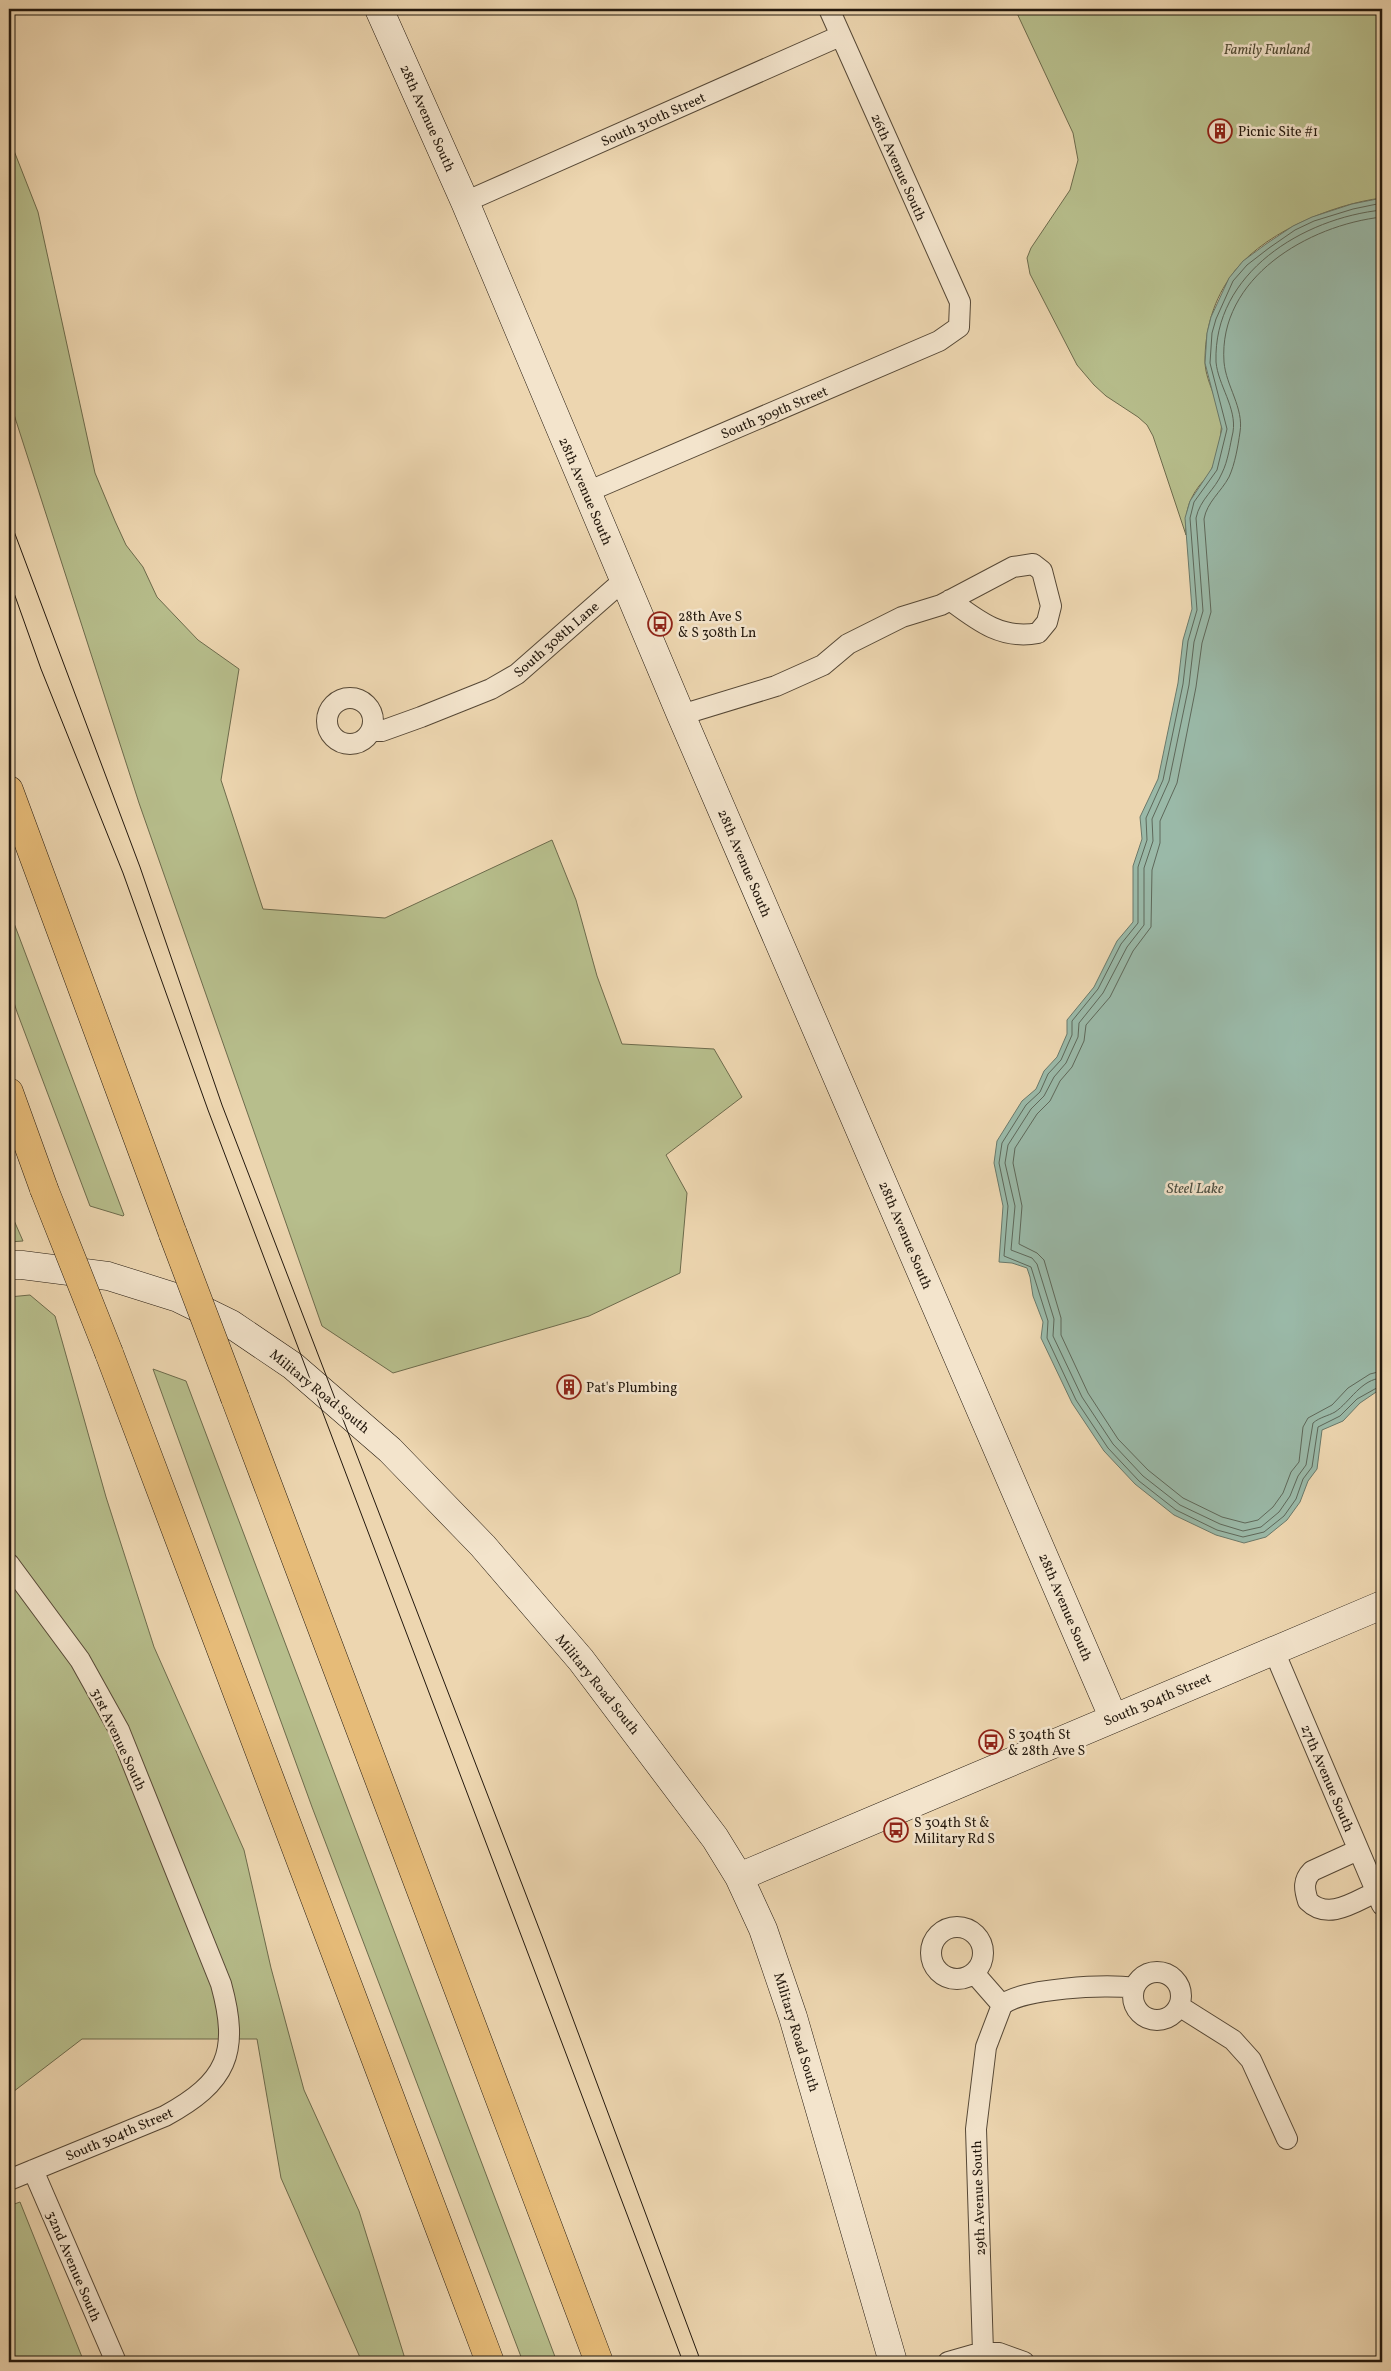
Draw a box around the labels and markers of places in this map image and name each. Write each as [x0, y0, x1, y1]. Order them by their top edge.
building icon: Picnic Site #1 [1207, 118, 1233, 144]
place label: Picnic Site #1 [1238, 123, 1318, 142]
place label: 28th Ave S & S 308th Ln [678, 608, 756, 643]
bus stop icon: 28th Ave S & S 308th Ln [647, 611, 673, 637]
building icon: Pat's Plumbing [556, 1374, 582, 1400]
place label: Pat's Plumbing [586, 1379, 677, 1398]
place label: S 304th St & 28th Ave S [1008, 1726, 1085, 1761]
bus stop icon: S 304th St & 28th Ave S [978, 1729, 1004, 1755]
place label: S 304th St & Military Rd S [914, 1814, 995, 1849]
bus stop icon: S 304th St & Military Rd S [883, 1817, 909, 1843]

